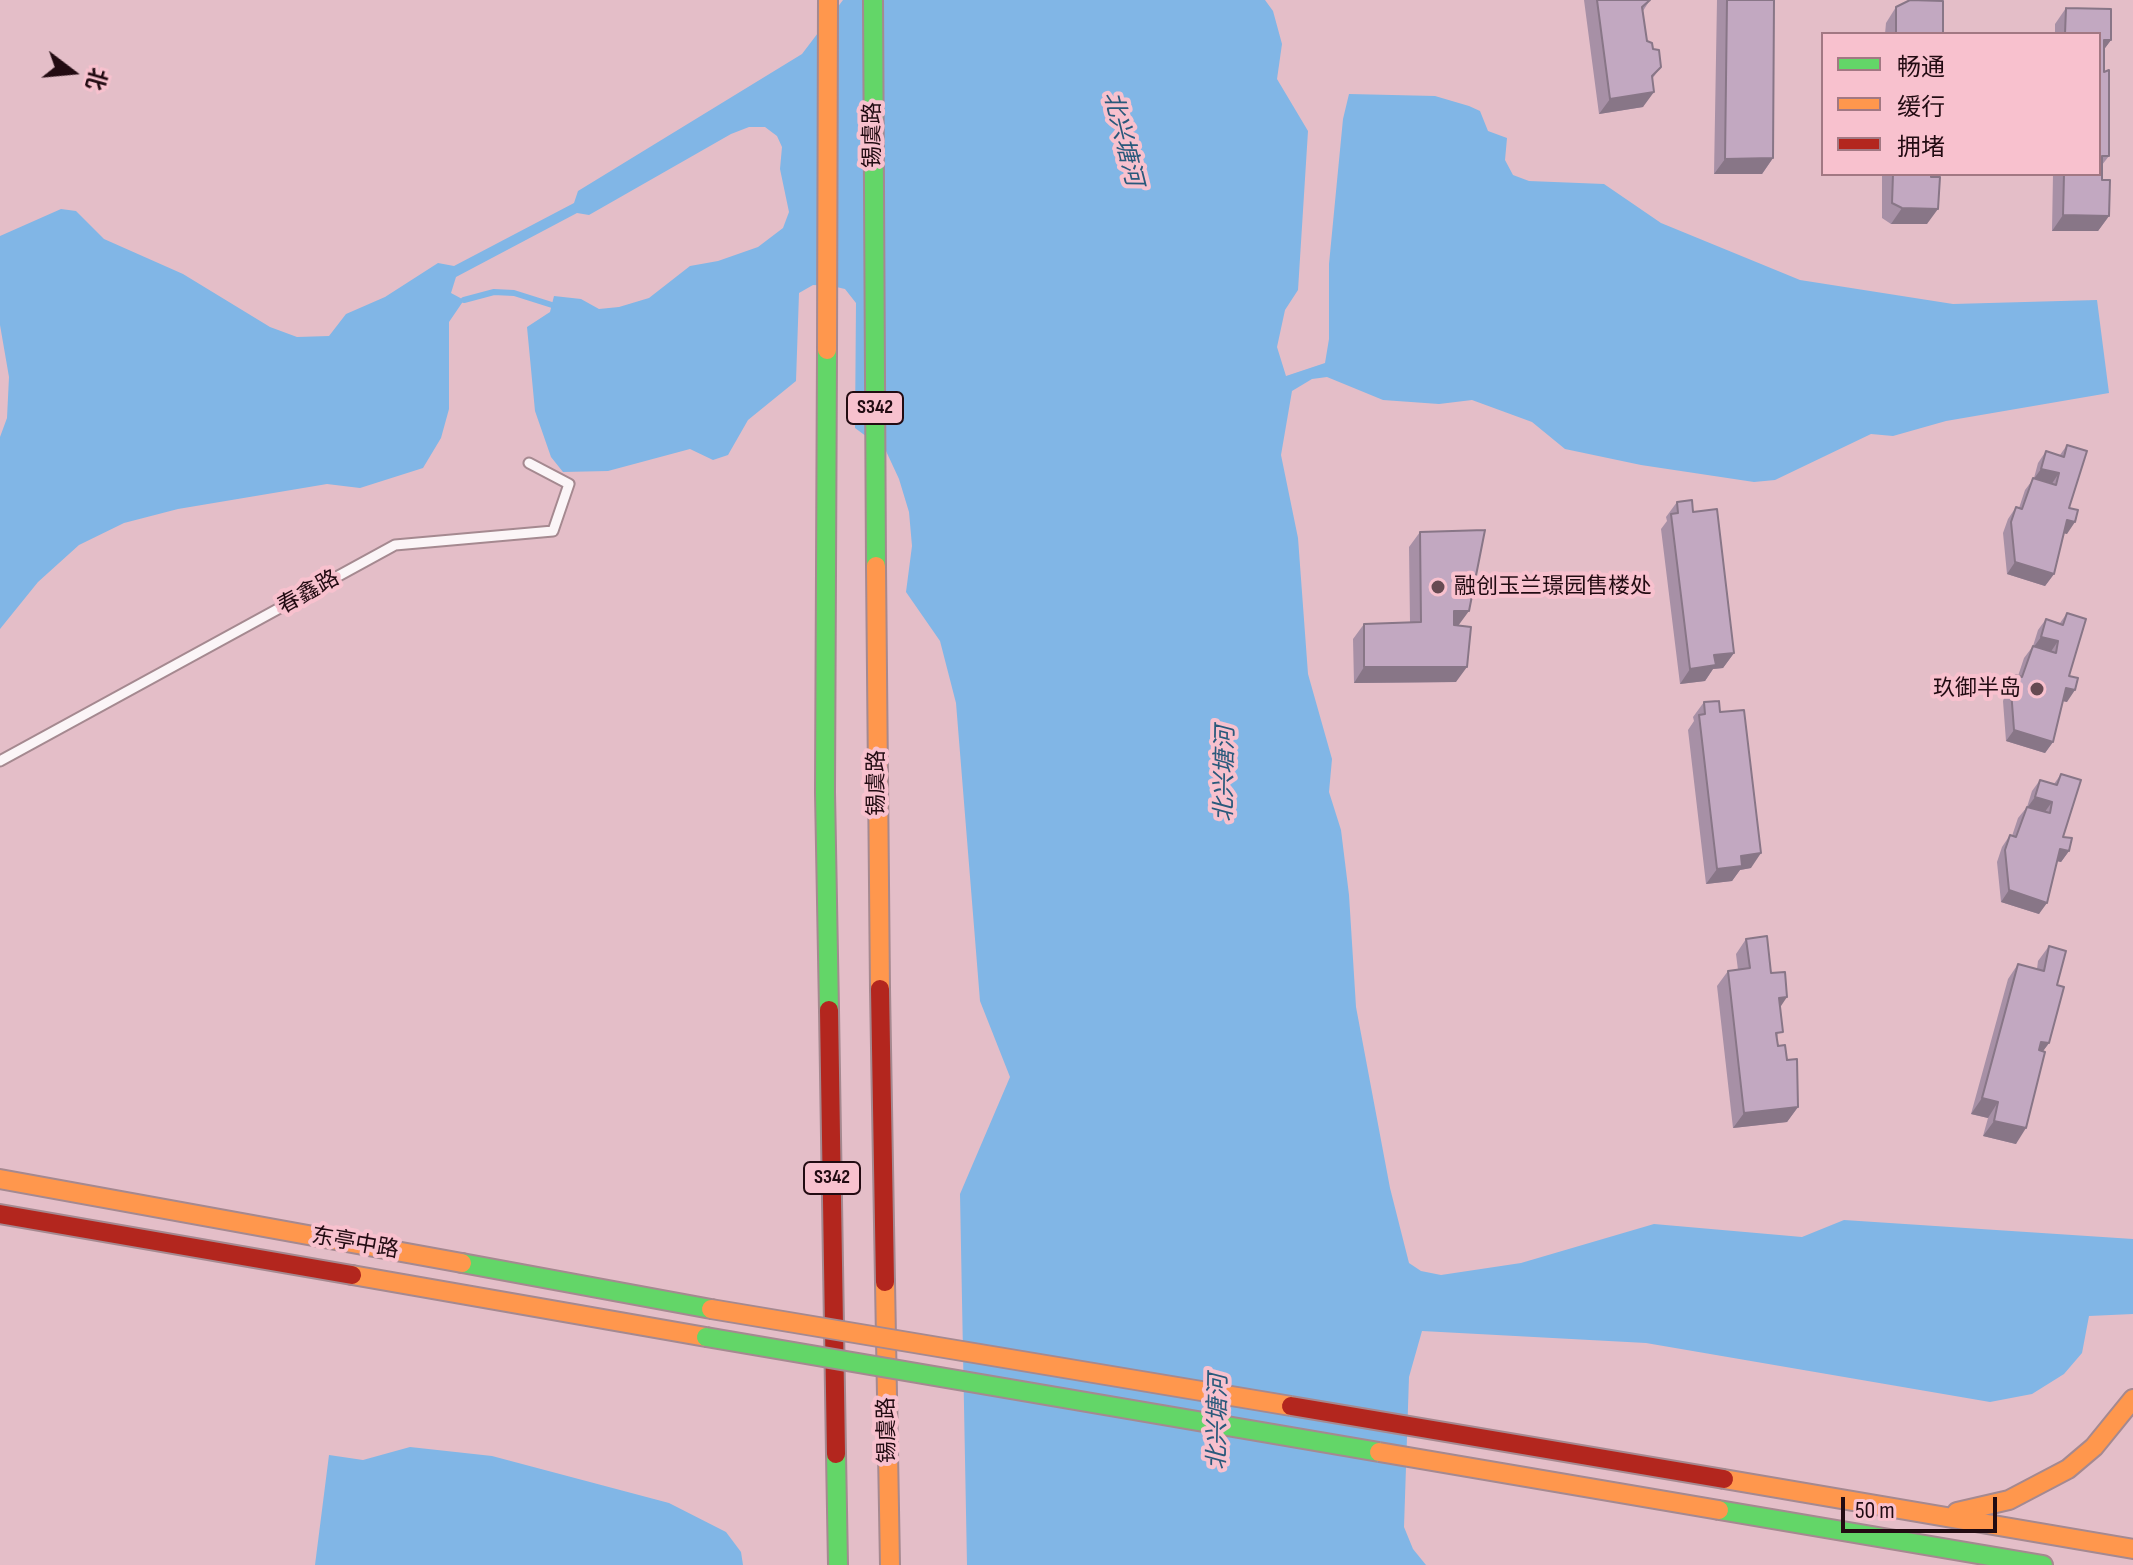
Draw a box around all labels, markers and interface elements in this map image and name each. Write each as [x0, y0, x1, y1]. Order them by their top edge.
north arrow [32, 32, 112, 112]
legend [1821, 32, 2101, 176]
text: 畅通 [1897, 53, 1945, 82]
text: 北 [80, 64, 112, 93]
water label: 北兴塘河 [1096, 89, 1148, 189]
text: 缓行 [1897, 93, 1945, 122]
street label: 锡虞路 [860, 102, 886, 168]
text: 拥堵 [1897, 133, 1945, 162]
road number: S342 [847, 392, 903, 424]
street label: 春鑫路 [274, 565, 344, 621]
place label: 融创玉兰璟园售楼处 [1454, 574, 1652, 600]
marker: 融创玉兰璟园售楼处 [1429, 578, 1447, 596]
place label: 玖御半岛 [1933, 676, 2021, 702]
marker: 玖御半岛 [2028, 680, 2046, 698]
water label: 北兴塘河 [1211, 726, 1241, 822]
street label: 锡虞路 [864, 750, 890, 816]
road number: S342 [804, 1162, 860, 1194]
street label: 东亭中路 [309, 1223, 401, 1265]
water label: 北兴塘河 [1204, 1374, 1234, 1470]
street label: 锡虞路 [874, 1397, 902, 1463]
scale bar [1845, 1481, 2001, 1531]
text: 50 m [1855, 1496, 1895, 1525]

